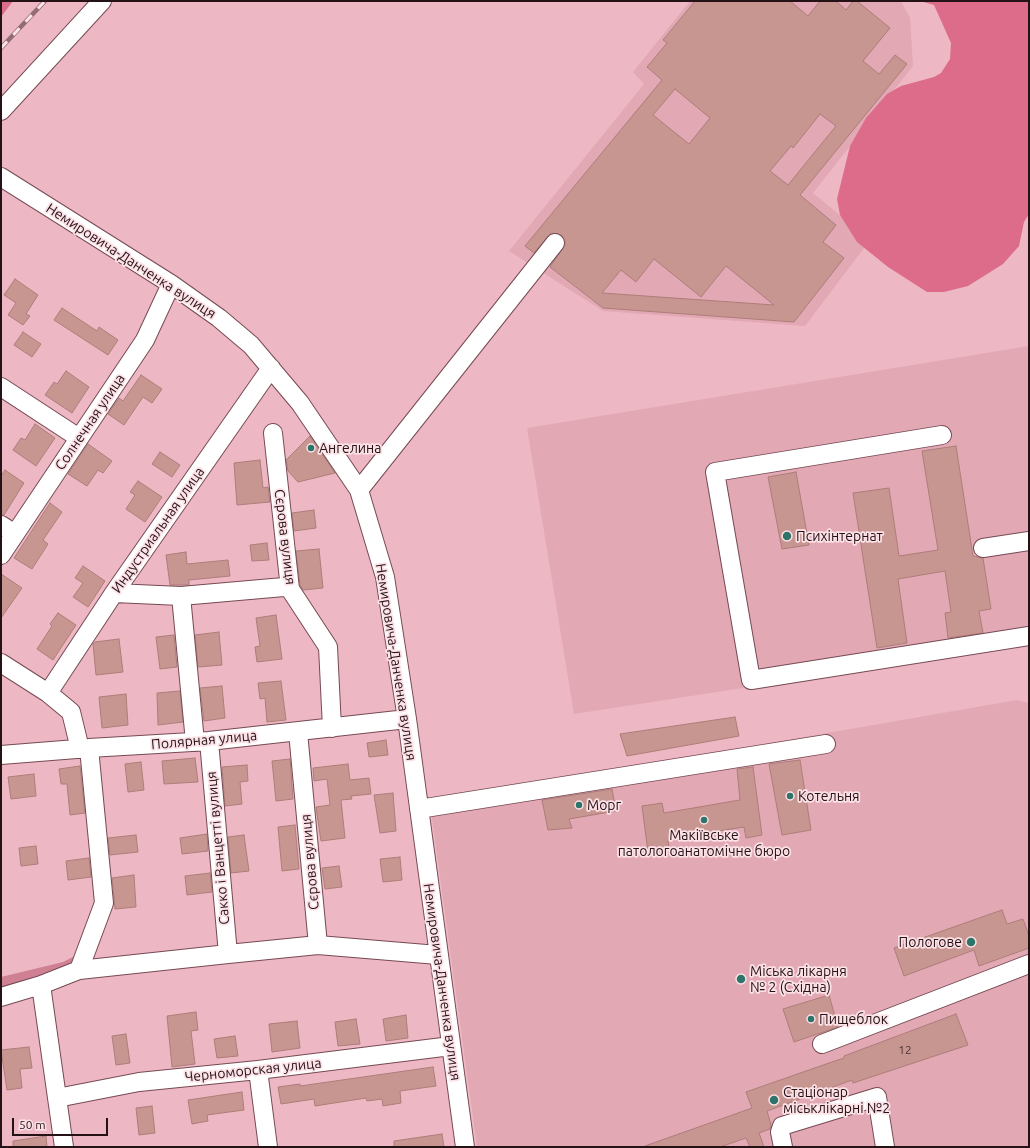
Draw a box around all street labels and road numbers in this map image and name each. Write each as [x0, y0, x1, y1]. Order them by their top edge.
street label: Немировича-Данченка вулиця [43, 200, 219, 322]
street label: Солнечная улица [52, 371, 128, 473]
street label: Индустриальная улица [108, 464, 208, 596]
street label: Сєрова вулиця [271, 488, 299, 586]
street label: Немировича-Данченка вулиця [372, 562, 420, 762]
street label: Полярная улица [150, 727, 258, 753]
street label: Сакко і Ванцетті вулиця [203, 771, 233, 925]
street label: Сєрова вулиця [297, 813, 323, 911]
street label: Немировича-Данченка вулиця [420, 882, 464, 1082]
street label: Черноморская улица [184, 1054, 322, 1086]

